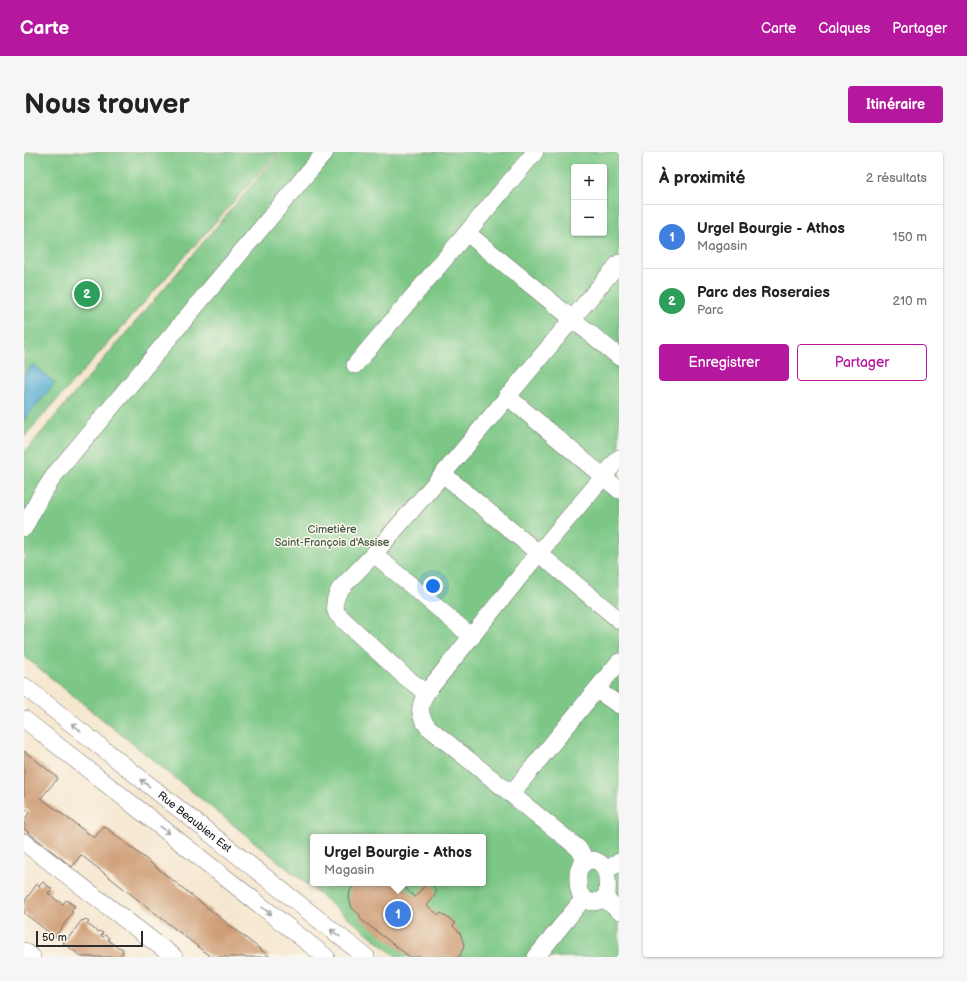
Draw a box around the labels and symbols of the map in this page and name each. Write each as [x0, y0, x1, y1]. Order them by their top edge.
pin: 2 [74, 279, 100, 309]
park label: Cimetière Saint-François d'Assise [275, 523, 390, 549]
your location [423, 576, 443, 596]
one-way arrow [70, 723, 81, 732]
one-way arrow [140, 779, 151, 787]
street label: Rue Beaubien Est [155, 789, 235, 855]
one-way arrow [159, 826, 170, 835]
pin: 1 [385, 899, 411, 929]
one-way arrow [261, 906, 272, 915]
scale bar [36, 929, 143, 948]
one-way arrow [330, 929, 341, 937]

